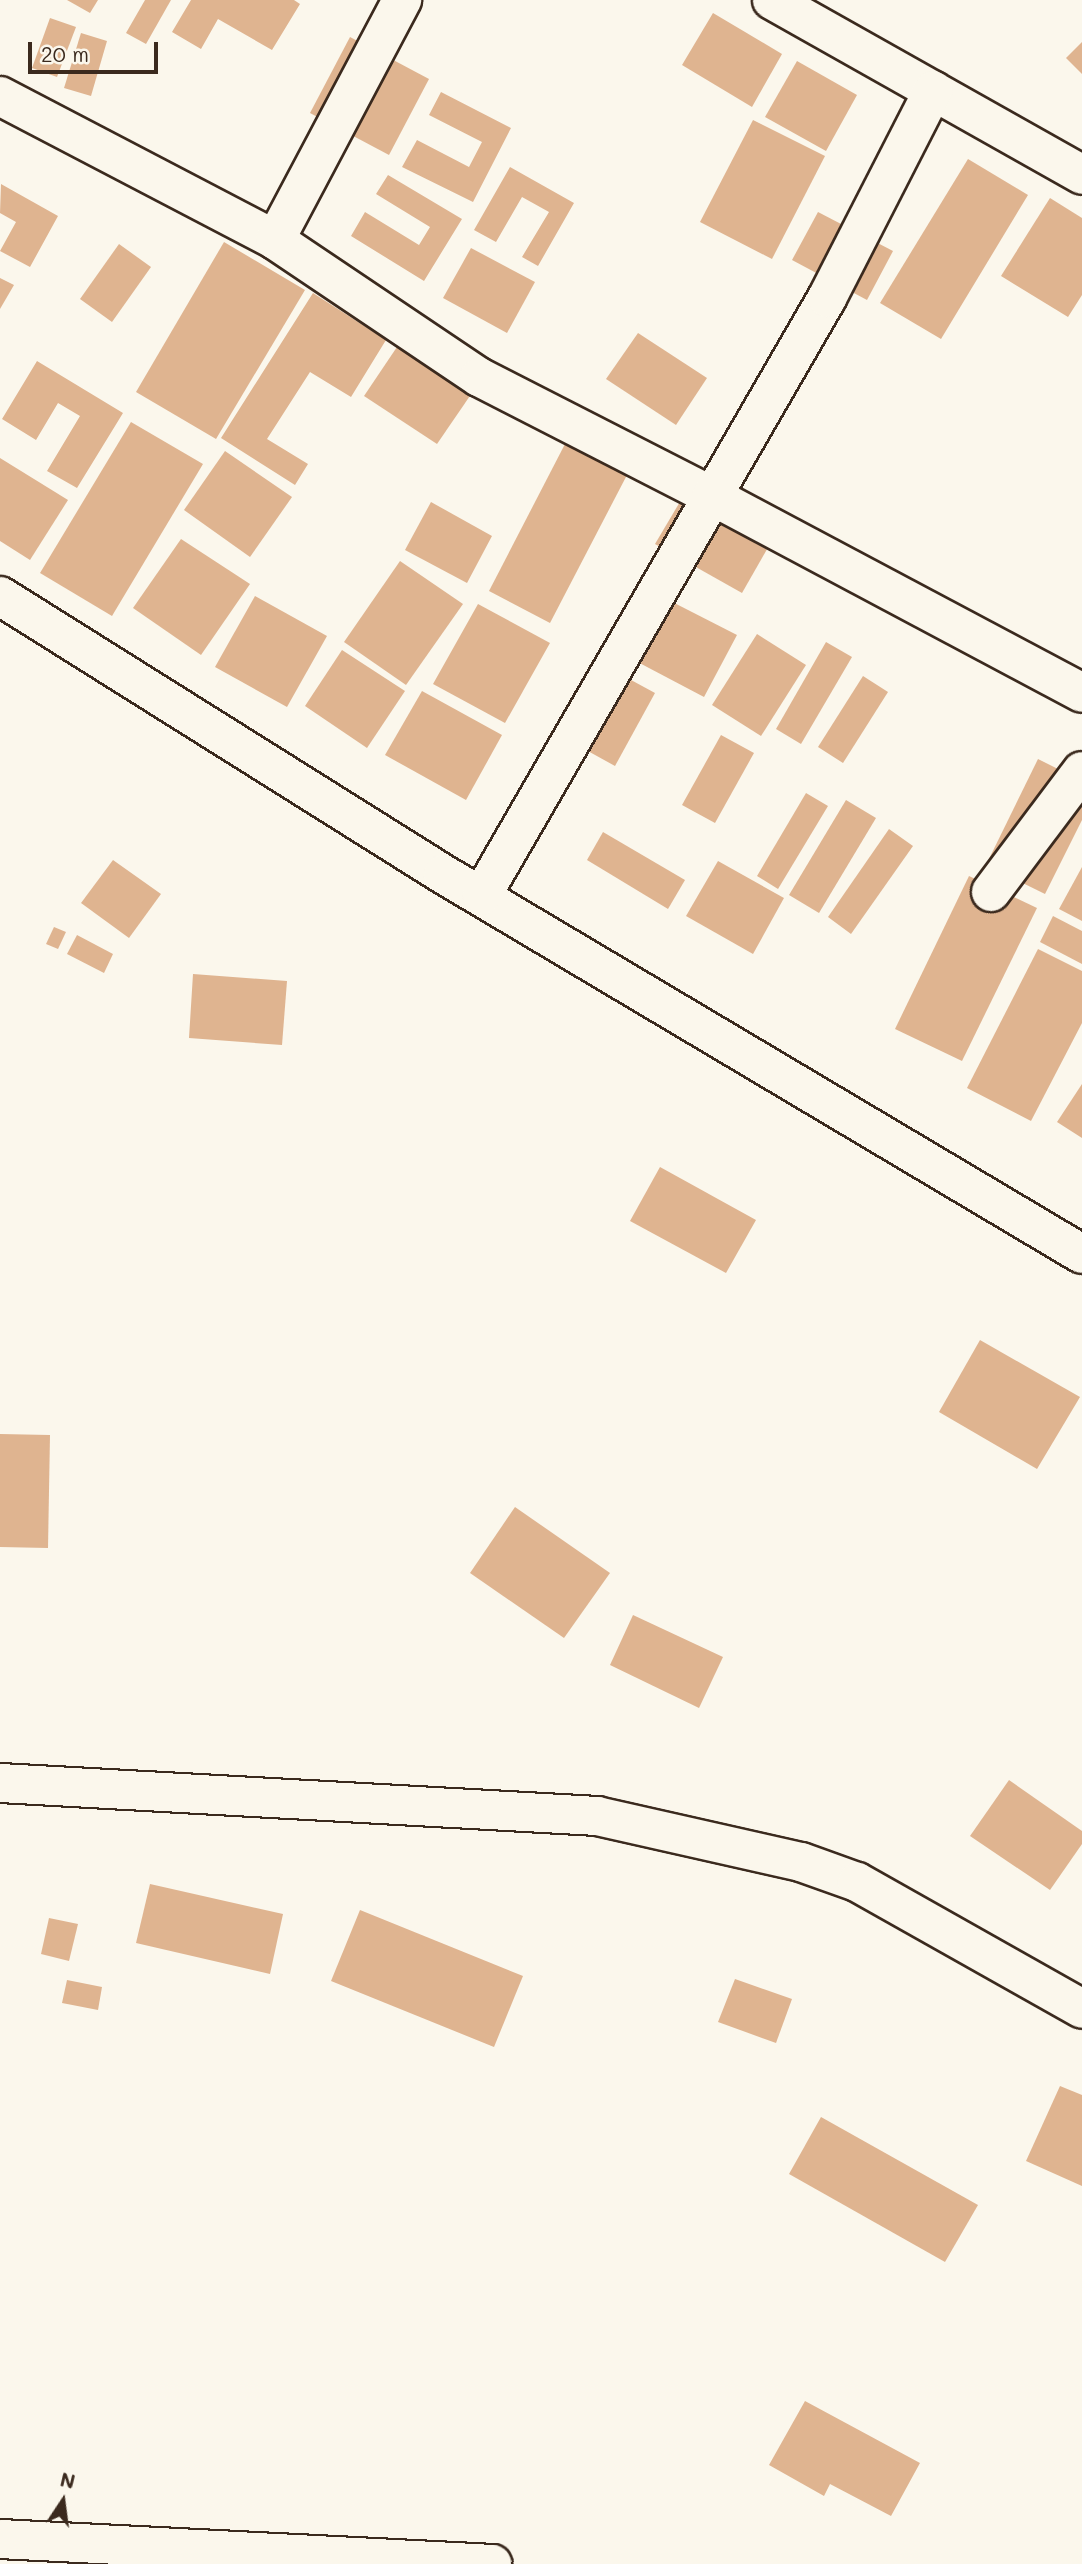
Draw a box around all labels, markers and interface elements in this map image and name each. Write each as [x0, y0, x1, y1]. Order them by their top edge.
scale bar [32, 28, 161, 72]
text: 20 m [41, 40, 89, 67]
north arrow [28, 2466, 98, 2536]
text: N [58, 2466, 78, 2494]

